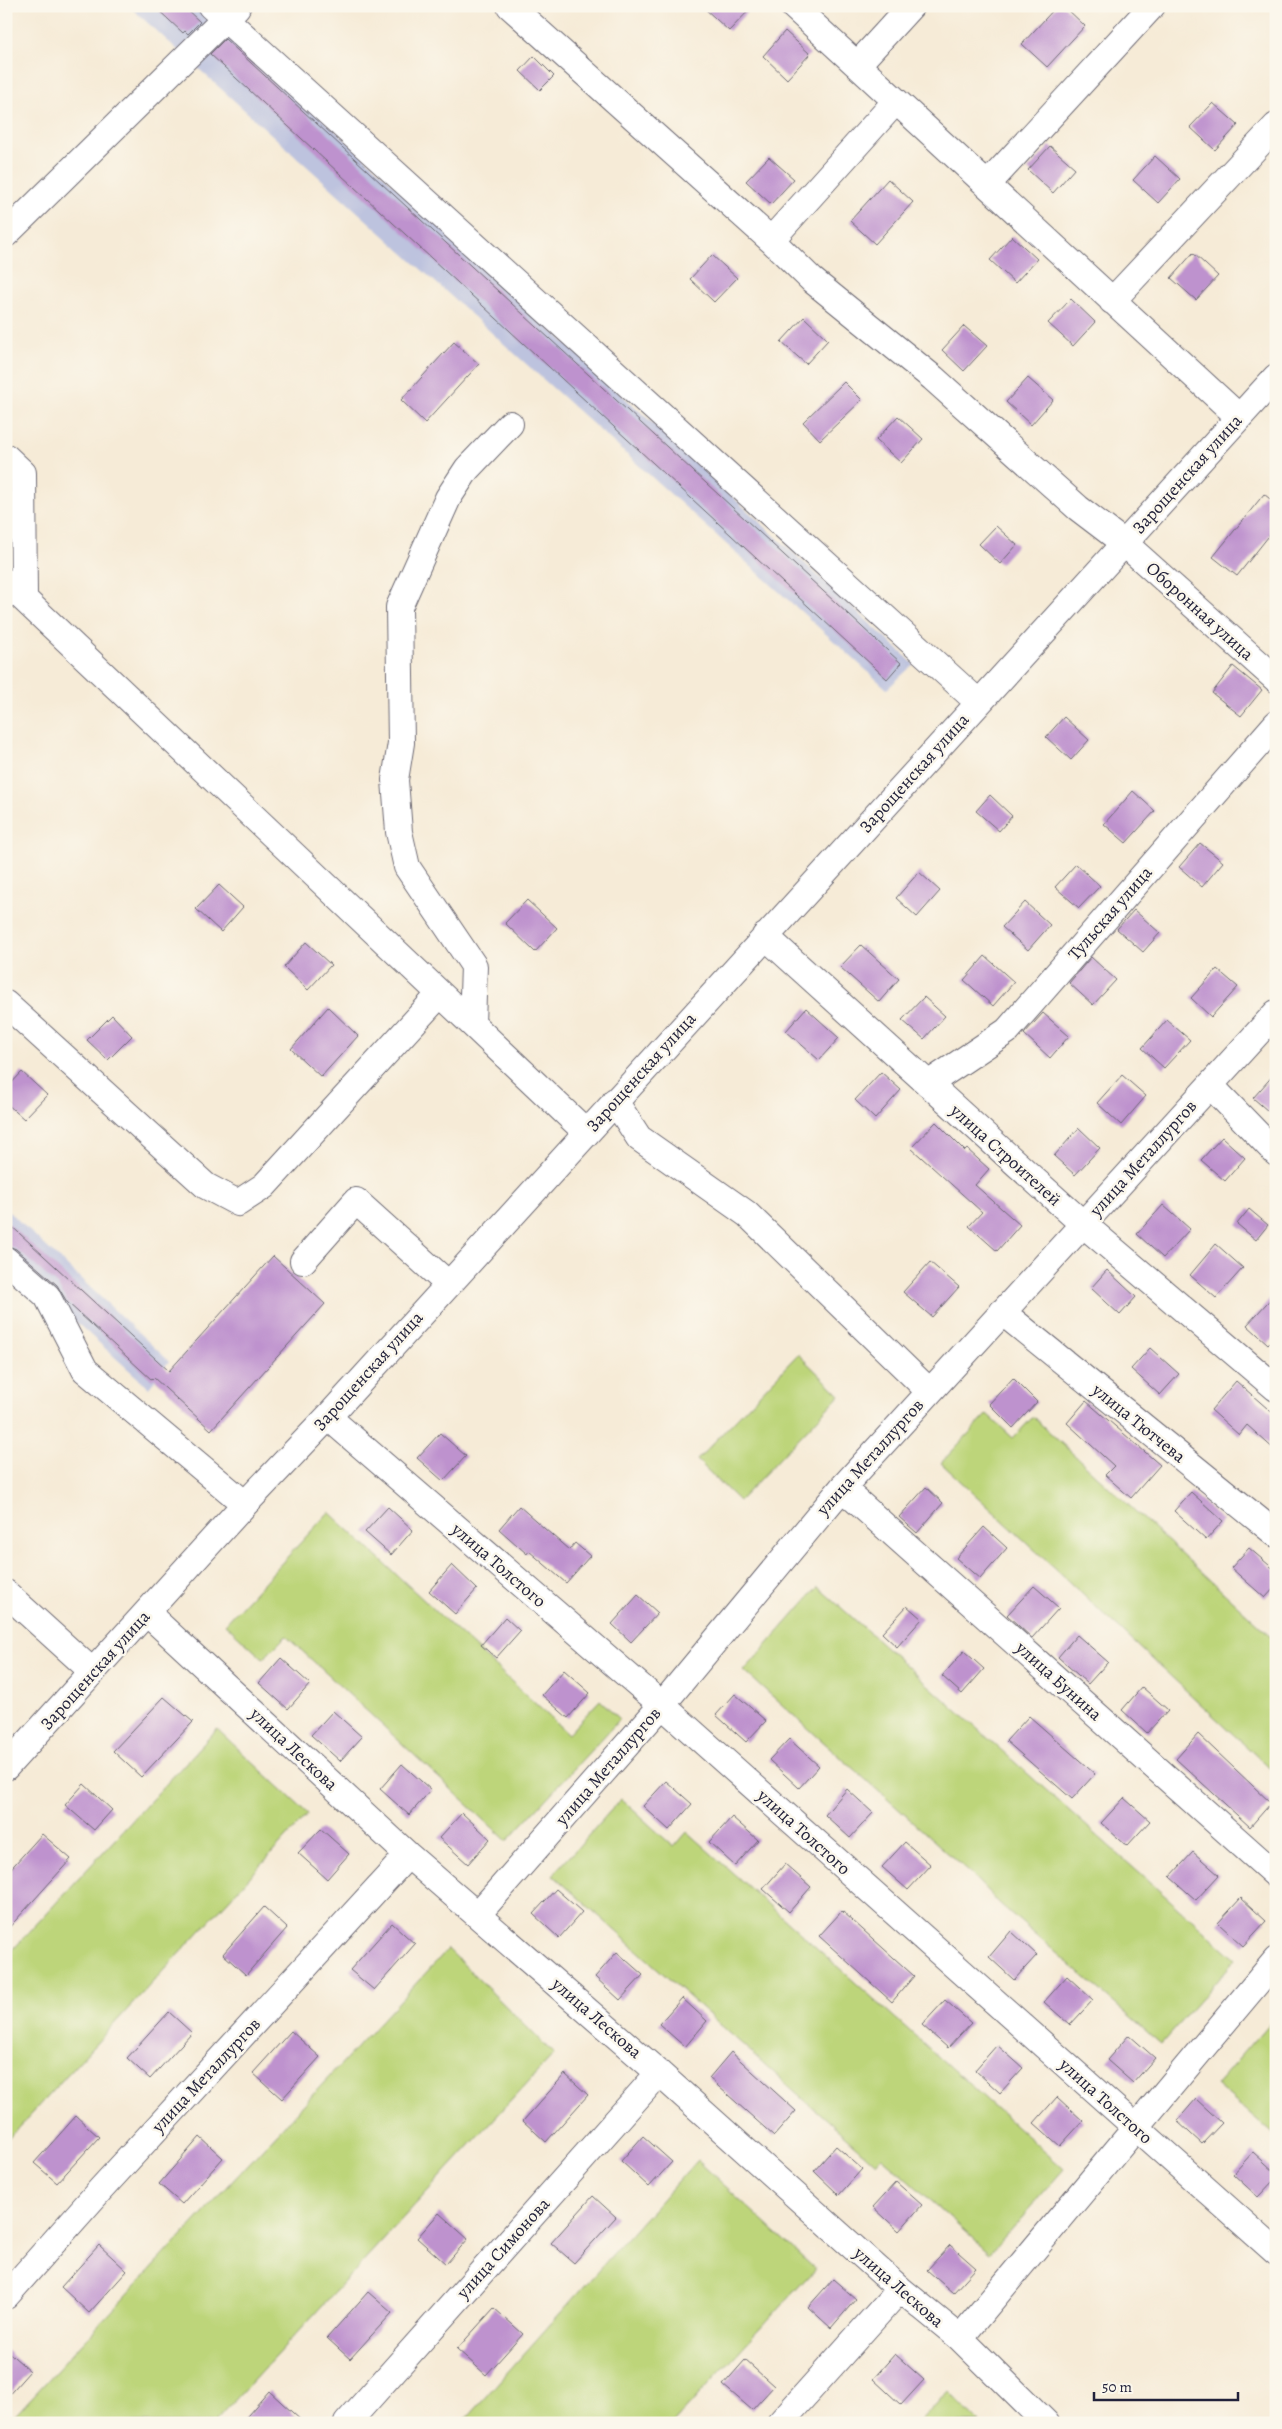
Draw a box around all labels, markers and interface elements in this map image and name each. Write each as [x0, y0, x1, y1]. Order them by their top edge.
street label: Зарощенская улица [1127, 409, 1248, 539]
street label: Оборонная улица [1141, 556, 1259, 666]
street label: Зарощенская улица [854, 708, 975, 838]
street label: Тульская улица [1063, 860, 1158, 965]
street label: Зарощенская улица [581, 1007, 702, 1137]
street label: улица Металлургов [1083, 1094, 1202, 1222]
street label: улица Строителей [945, 1098, 1067, 1211]
street label: Зарощенская улица [308, 1306, 429, 1436]
street label: улица Тютчева [1087, 1377, 1191, 1469]
street label: улица Металлургов [810, 1393, 929, 1521]
street label: улица Толстого [446, 1517, 551, 1613]
street label: Зарощенская улица [35, 1605, 156, 1735]
street label: улица Бунина [1010, 1635, 1108, 1727]
street label: улица Лескова [244, 1701, 344, 1796]
street label: улица Металлургов [549, 1702, 666, 1831]
street label: улица Толстого [751, 1783, 856, 1880]
street label: улица Лескова [546, 1972, 648, 2064]
street label: улица Металлургов [146, 2012, 266, 2139]
street label: улица Толстого [1053, 2052, 1158, 2149]
street label: улица Симонова [450, 2192, 555, 2305]
street label: улица Лескова [848, 2241, 950, 2333]
scale bar [1094, 2369, 1238, 2401]
text: 50 m [1102, 2377, 1132, 2397]

